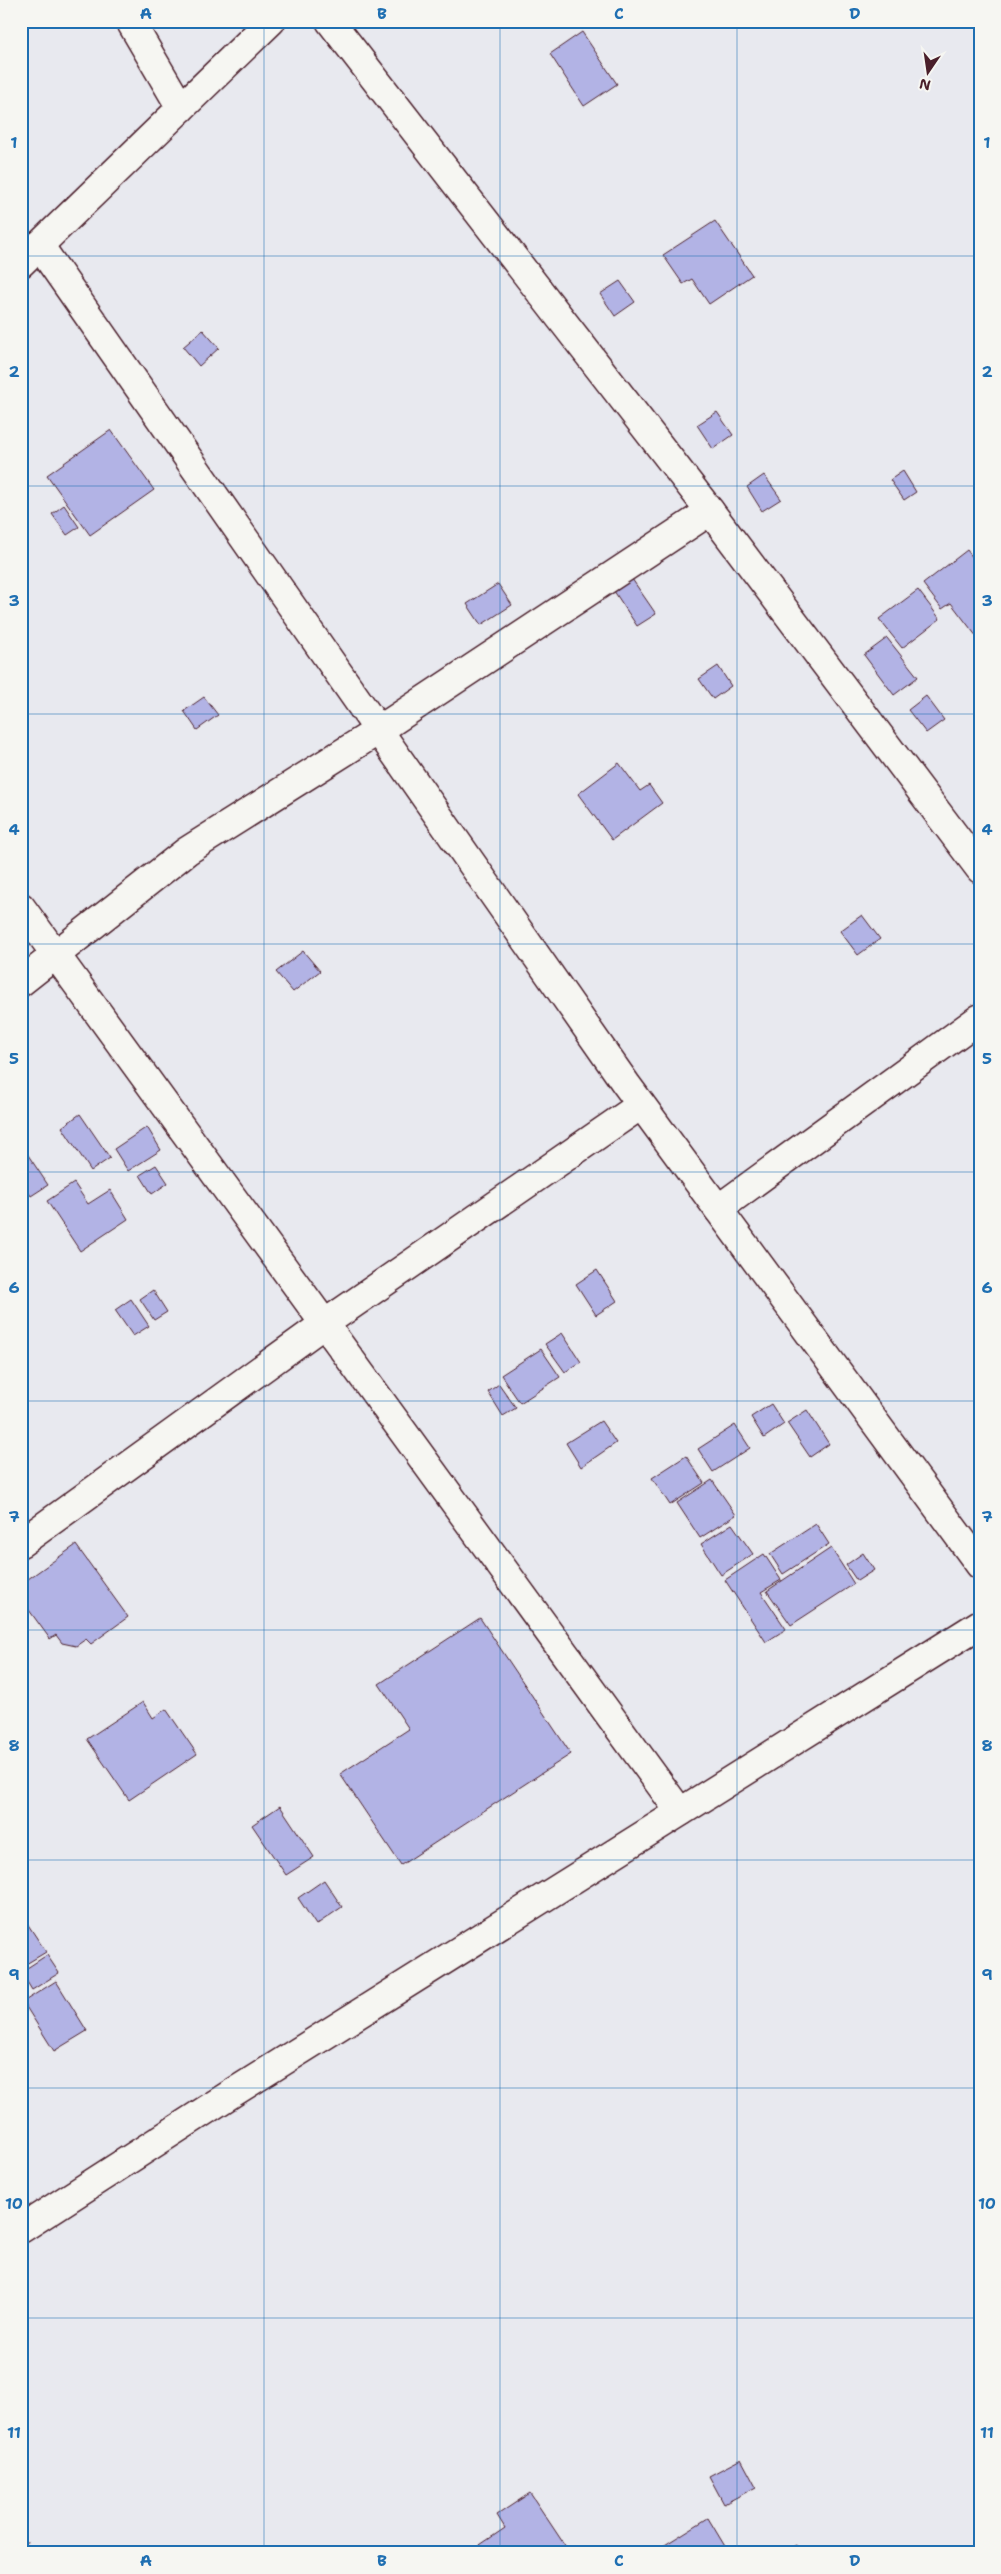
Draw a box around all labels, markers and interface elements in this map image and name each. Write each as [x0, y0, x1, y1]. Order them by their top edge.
text: A [140, 3, 152, 24]
text: B [377, 3, 387, 24]
text: C [614, 3, 624, 24]
text: D [849, 3, 861, 24]
north arrow [904, 48, 954, 98]
text: N [918, 75, 933, 95]
text: 1 [10, 132, 18, 153]
text: 1 [983, 132, 991, 153]
text: 2 [8, 361, 20, 382]
text: 2 [981, 361, 993, 382]
text: 3 [8, 590, 20, 611]
text: 3 [981, 590, 993, 611]
text: 4 [8, 819, 20, 840]
text: 4 [981, 819, 993, 840]
text: 5 [9, 1048, 19, 1069]
text: 5 [982, 1048, 992, 1069]
text: 6 [8, 1277, 20, 1298]
text: 6 [981, 1277, 993, 1298]
text: 7 [8, 1506, 20, 1527]
text: 7 [981, 1506, 993, 1527]
text: 8 [8, 1735, 20, 1756]
text: 8 [981, 1735, 993, 1756]
text: 9 [8, 1964, 20, 1985]
text: 9 [981, 1964, 993, 1985]
text: 10 [5, 2193, 23, 2214]
text: 10 [978, 2193, 996, 2214]
text: 11 [7, 2422, 21, 2443]
text: 11 [980, 2422, 994, 2443]
text: A [140, 2550, 152, 2571]
text: B [377, 2550, 387, 2571]
text: C [614, 2550, 624, 2571]
text: D [849, 2550, 861, 2571]

